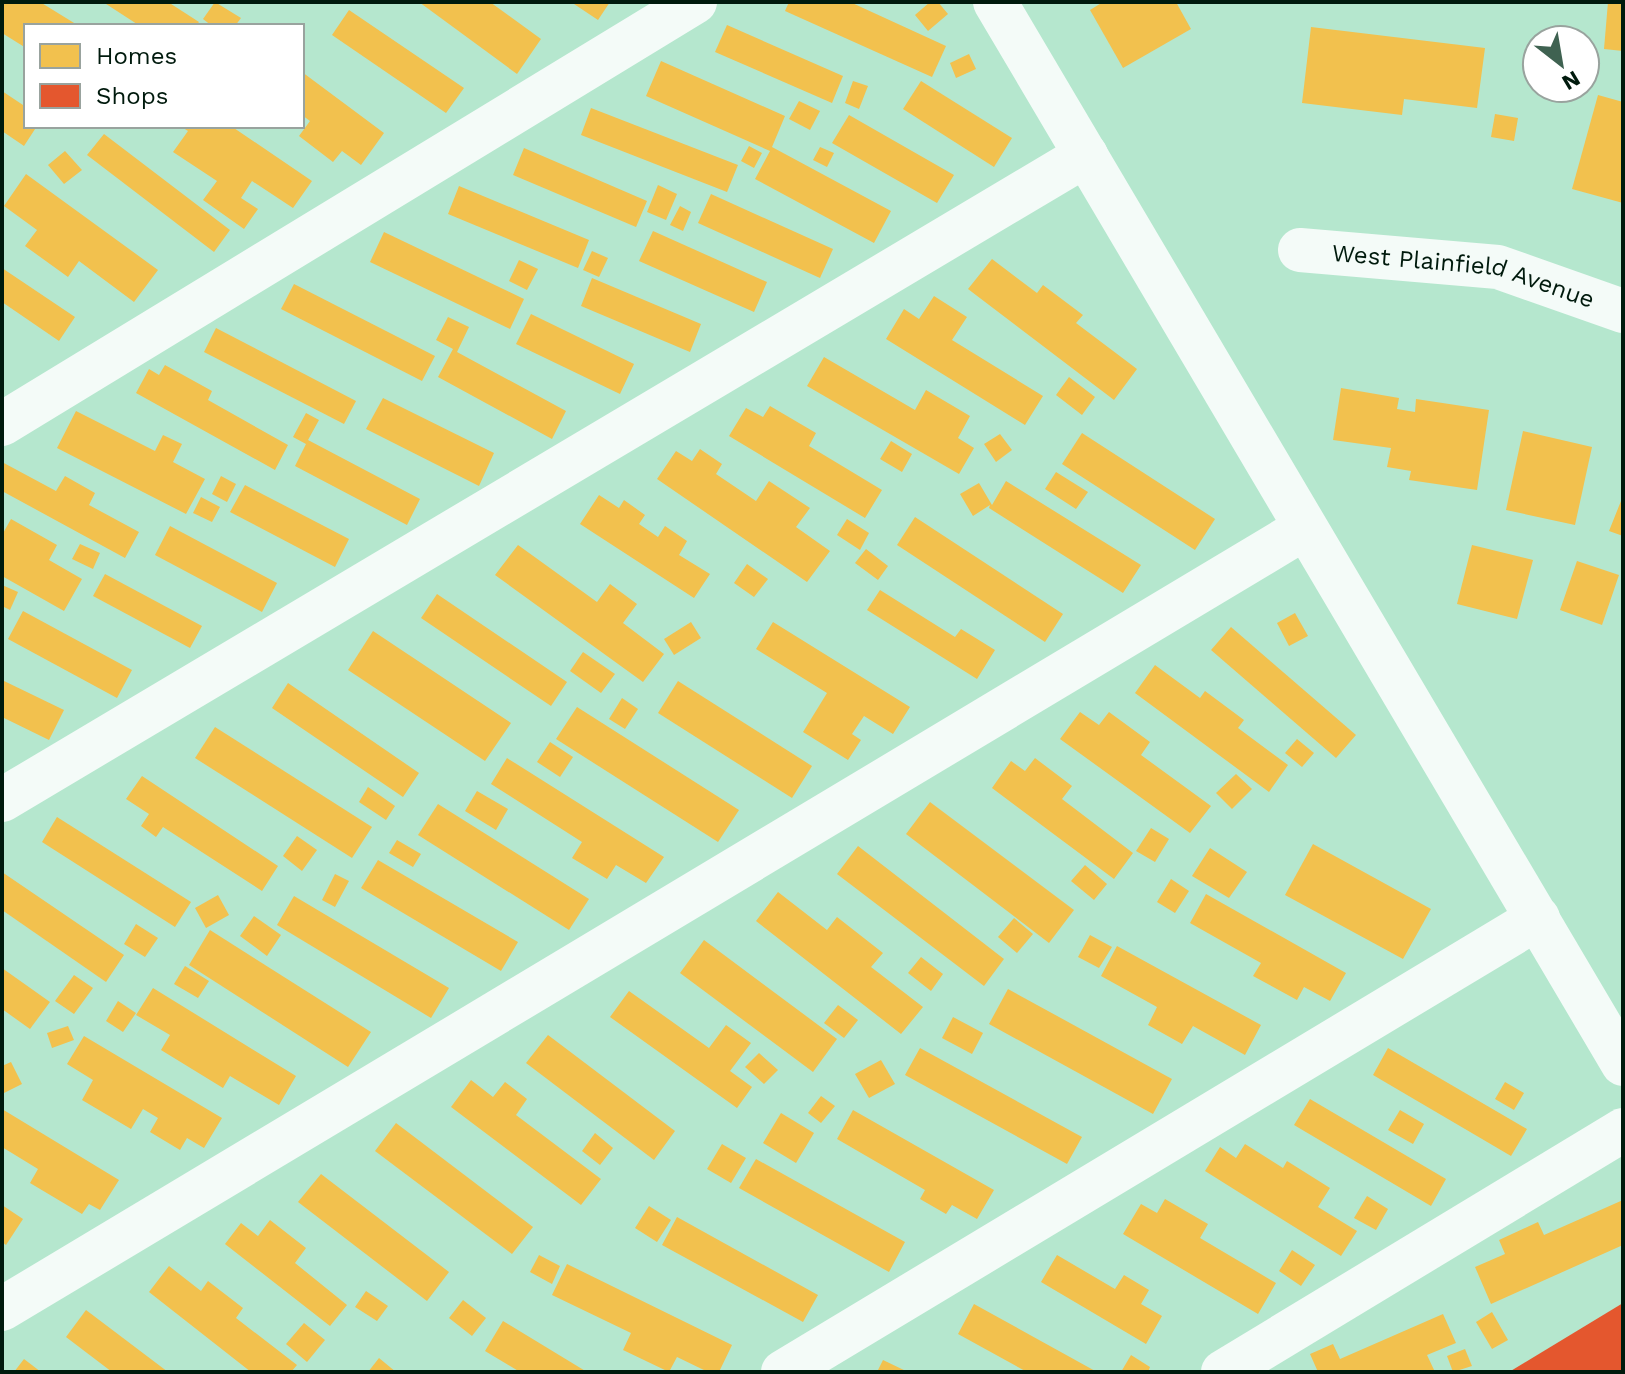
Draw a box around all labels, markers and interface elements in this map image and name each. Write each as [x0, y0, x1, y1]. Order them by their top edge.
legend [24, 24, 304, 128]
north arrow [1521, 24, 1601, 104]
text: Homes [96, 42, 177, 70]
text: N [1558, 66, 1584, 96]
text: Shops [96, 82, 168, 110]
street label: West Plainfield Avenue [1331, 239, 1598, 314]

